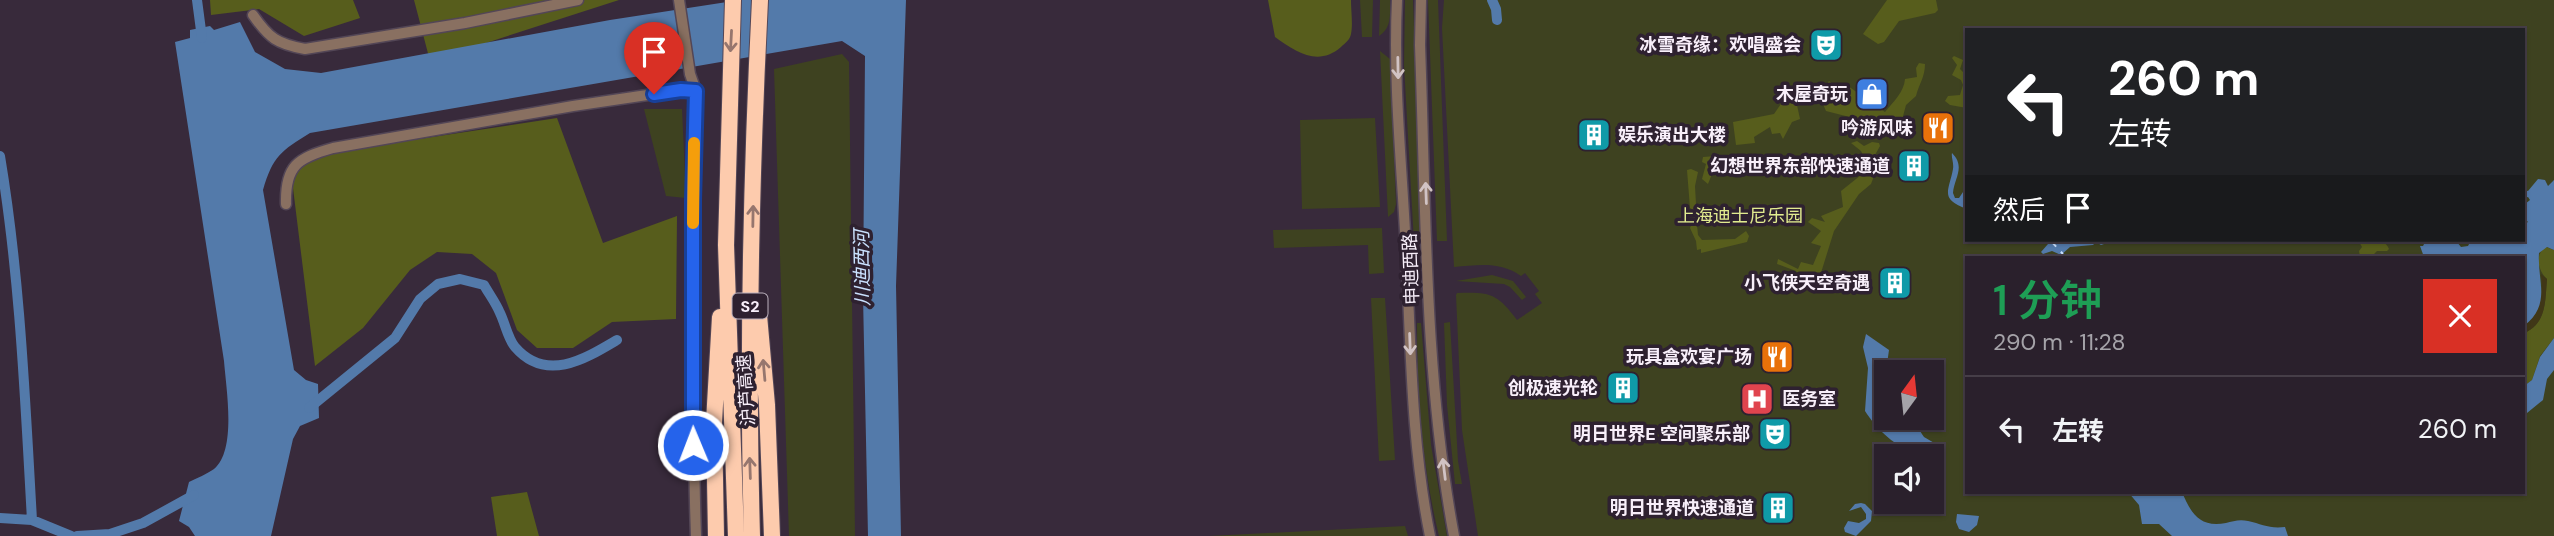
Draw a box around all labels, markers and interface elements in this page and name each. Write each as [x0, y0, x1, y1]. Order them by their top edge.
pin [624, 22, 684, 94]
theatre icon: 冰雪奇缘：欢唱盛会 [1807, 26, 1845, 64]
one-way arrow [725, 29, 738, 52]
icon: arrive [635, 33, 673, 71]
place label: 冰雪奇缘：欢唱盛会 [1639, 33, 1801, 57]
text: 260 m [2108, 46, 2259, 110]
one-way arrow [1391, 56, 1404, 79]
icon: left [1993, 56, 2084, 147]
shop icon: 木屋奇玩 [1853, 75, 1891, 113]
place label: 木屋奇玩 [1776, 82, 1848, 106]
restaurant icon: 吟游风味 [1919, 109, 1957, 147]
text: 左转 [2108, 113, 2172, 155]
building icon: 娱乐演出大楼 [1575, 116, 1613, 154]
place label: 吟游风味 [1841, 116, 1913, 140]
place label: 娱乐演出大楼 [1618, 123, 1726, 147]
building icon: 幻想世界东部快速通道 [1895, 147, 1933, 185]
place label: 幻想世界东部快速通道 [1710, 154, 1890, 178]
one-way arrow [1419, 182, 1432, 205]
icon: arrive [2059, 189, 2097, 227]
text: 然后 [1993, 193, 2045, 227]
park label: 上海迪士尼乐园 [1677, 204, 1803, 228]
one-way arrow [746, 205, 760, 228]
water label: 川迪西河 [849, 226, 875, 306]
street label: 申迪西路 [1398, 233, 1424, 305]
building icon: 小飞侠天空奇遇 [1876, 264, 1914, 302]
place label: 小飞侠天空奇遇 [1744, 271, 1870, 295]
text: 1 分钟 [1993, 273, 2102, 328]
button: close [2423, 279, 2497, 353]
road number: S2 [732, 294, 768, 318]
text: 290 m · 11:28 [1993, 327, 2125, 357]
one-way arrow [1404, 333, 1417, 356]
restaurant icon: 玩具盒欢宴广场 [1758, 338, 1796, 376]
place label: 玩具盒欢宴广场 [1626, 345, 1752, 369]
street label: 沪芦高速 [732, 353, 760, 427]
one-way arrow [758, 359, 771, 382]
north arrow [1874, 360, 1944, 430]
map controls [1874, 360, 1944, 514]
building icon: 创极速光轮 [1604, 369, 1642, 407]
place label: 创极速光轮 [1508, 376, 1598, 400]
hospital icon: 医务室 [1738, 380, 1776, 418]
place label: 医务室 [1782, 387, 1836, 411]
position arrow [656, 408, 730, 482]
icon: left [1993, 410, 2031, 448]
text: 260 m [2418, 412, 2497, 446]
text: 左转 [2052, 414, 2104, 448]
theatre icon: 明日世界E 空间聚乐部 [1756, 415, 1794, 453]
place label: 明日世界E 空间聚乐部 [1573, 422, 1750, 446]
button: sound [1874, 444, 1944, 514]
one-way arrow [743, 457, 757, 480]
one-way arrow [1437, 458, 1450, 480]
building icon: 明日世界快速通道 [1759, 489, 1797, 527]
place label: 明日世界快速通道 [1610, 496, 1754, 520]

